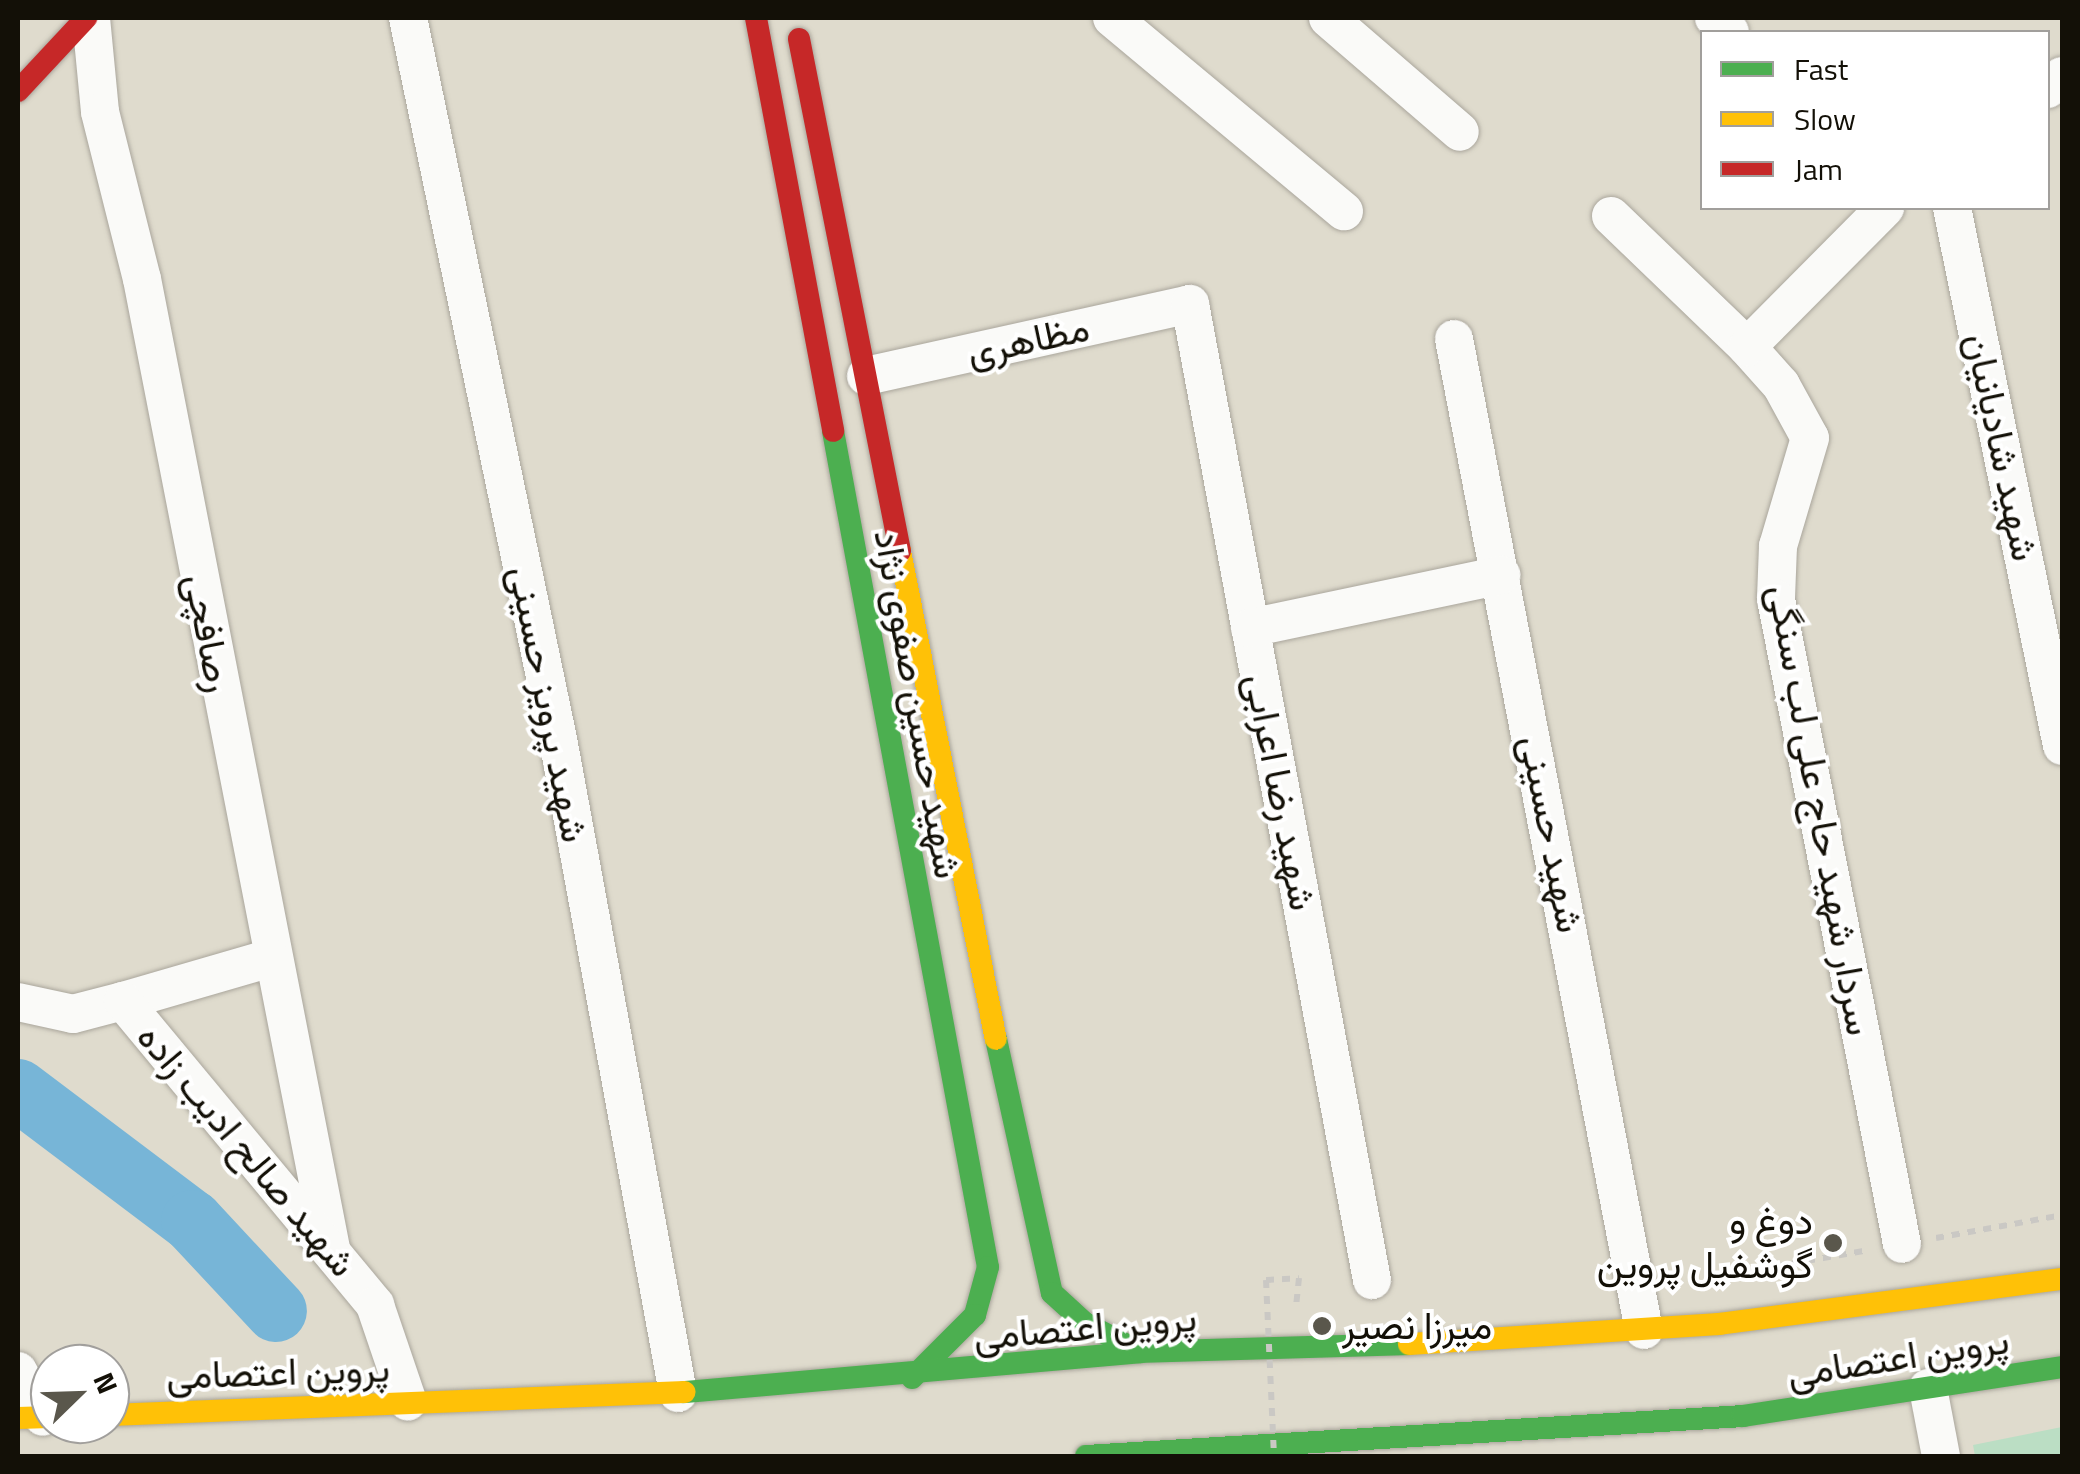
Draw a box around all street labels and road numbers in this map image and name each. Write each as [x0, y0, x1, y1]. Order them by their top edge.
street label: مظاهری [963, 305, 1093, 375]
street label: شهید شادیانیان [1956, 329, 2048, 565]
street label: شهید حسین صفوی نژاد [865, 526, 971, 882]
street label: شهید پرویز حسینی [500, 562, 598, 846]
street label: رصافچی [175, 570, 243, 696]
street label: سردار شهید حاج علی لب سنگی [1759, 581, 1883, 1039]
street label: شهید رضا اعرابی [1236, 670, 1326, 914]
street label: شهید حسینی [1511, 731, 1593, 937]
street label: شهید صالح ادیب زاده [128, 1014, 366, 1286]
street label: پروین اعتصامی [972, 1295, 1198, 1359]
street label: پروین اعتصامی [1784, 1317, 2012, 1397]
street label: پروین اعتصامی [165, 1345, 391, 1399]

